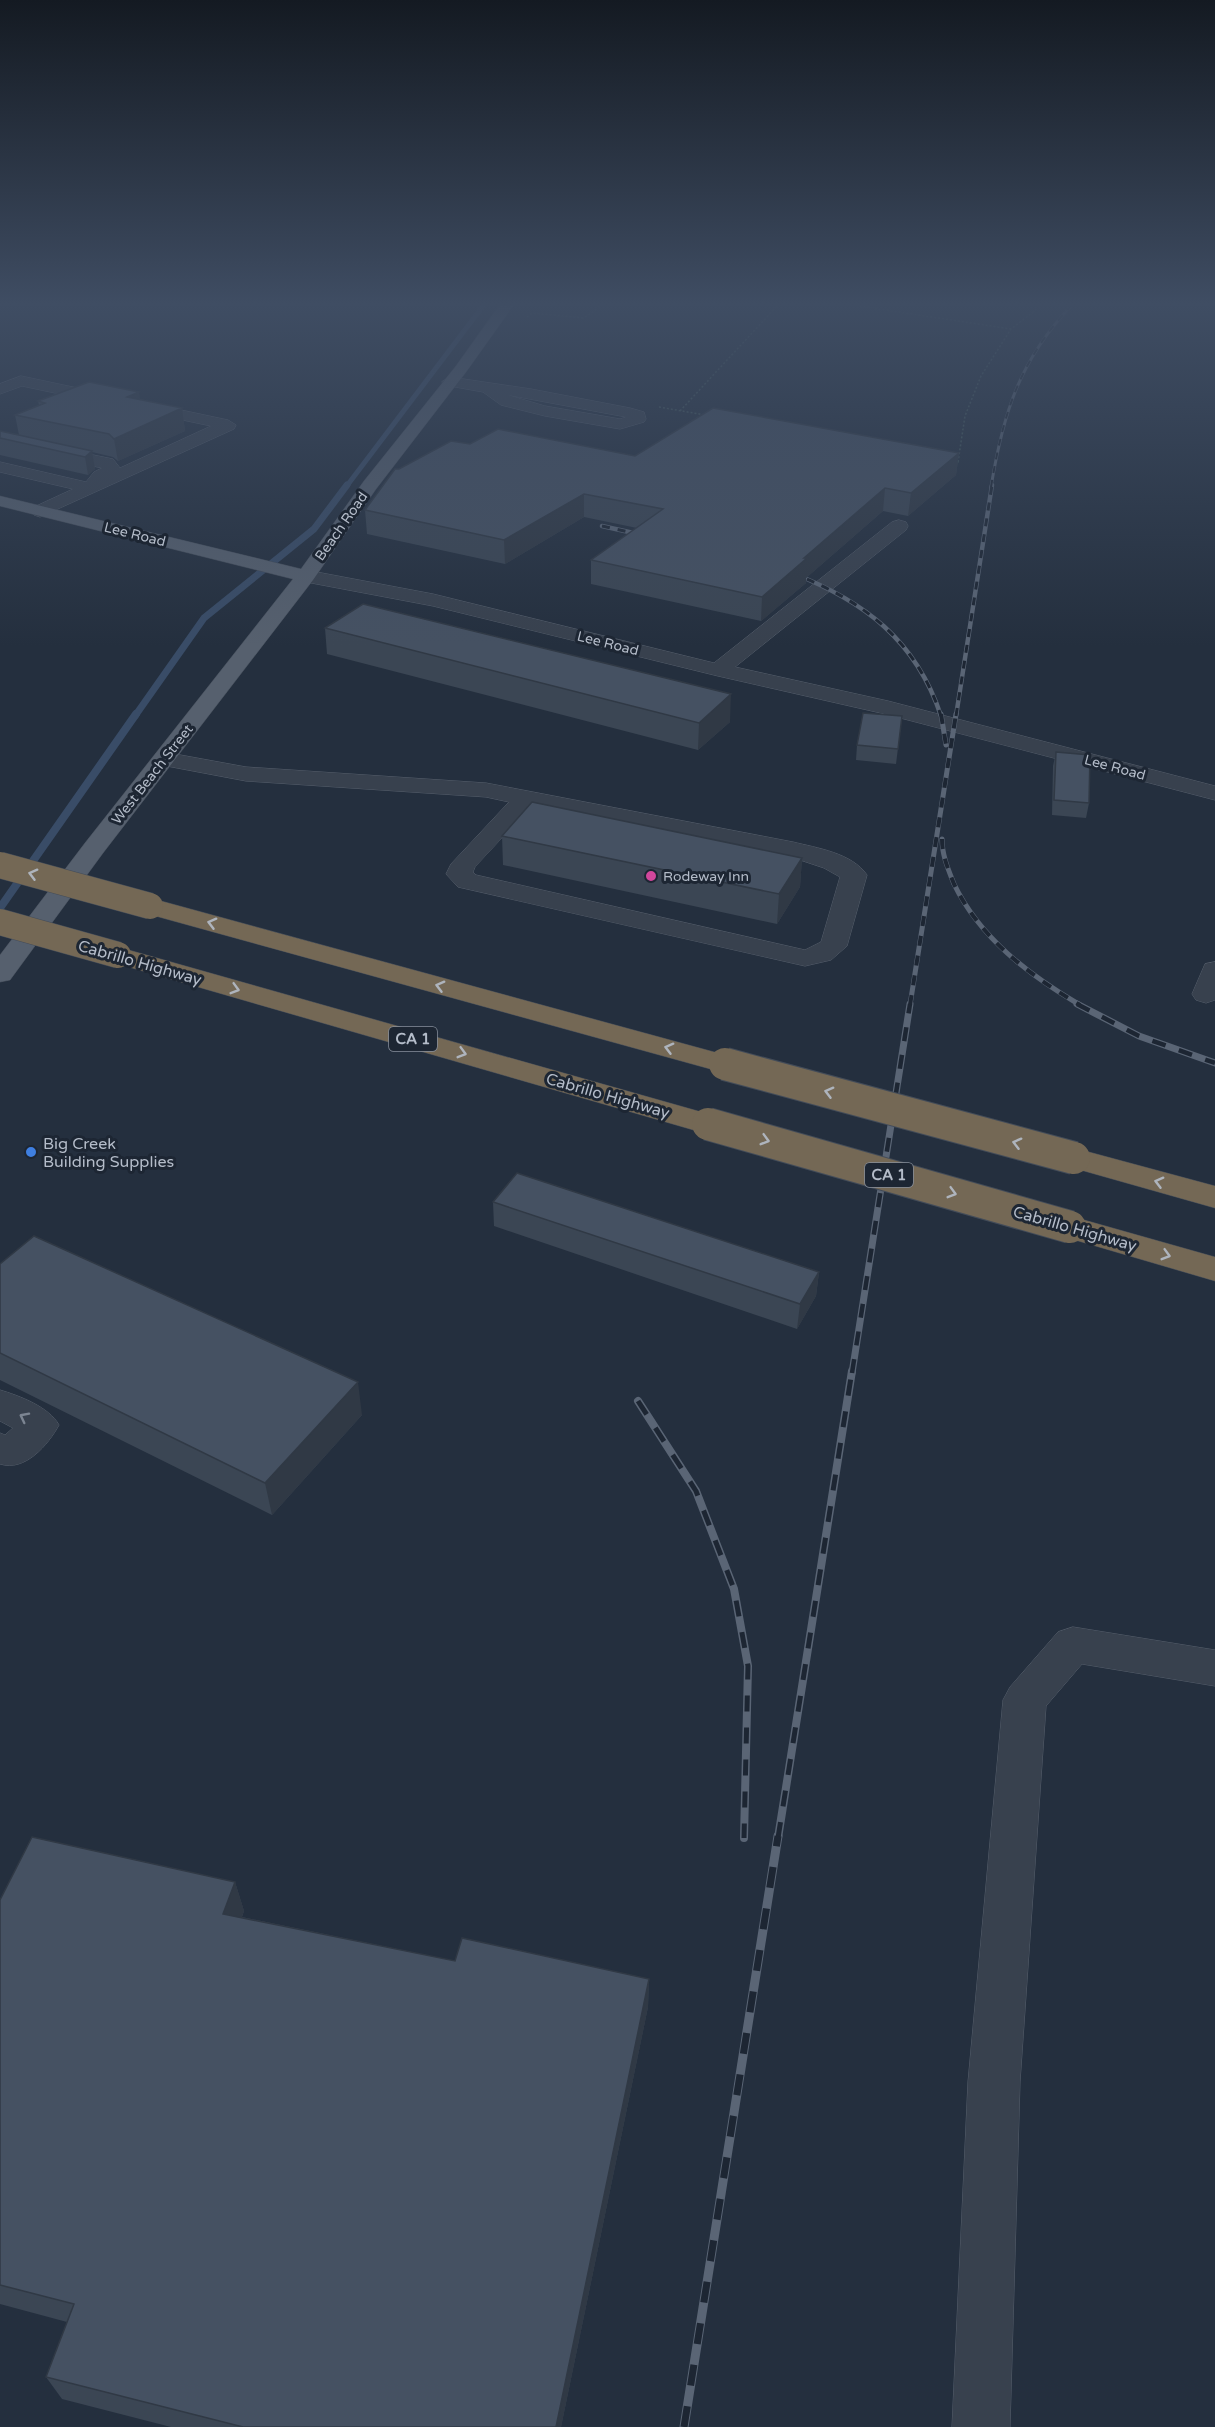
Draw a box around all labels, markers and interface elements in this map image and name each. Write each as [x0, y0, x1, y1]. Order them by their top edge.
street label: Beach Road [311, 489, 371, 564]
street label: Lee Road [102, 519, 167, 550]
street label: Lee Road [575, 628, 640, 659]
street label: West Beach Street [108, 720, 197, 828]
street label: Lee Road [1082, 751, 1147, 784]
place label: Rodeway Inn [663, 868, 749, 885]
one-way arrow [28, 869, 39, 881]
marker: Rodeway Inn [644, 869, 658, 883]
one-way arrow [207, 918, 218, 930]
street label: Cabrillo Highway [76, 936, 204, 990]
one-way arrow [436, 980, 446, 993]
one-way arrow [229, 981, 239, 994]
road number: CA 1 [389, 1027, 437, 1051]
one-way arrow [664, 1043, 675, 1055]
one-way arrow [457, 1046, 467, 1059]
street label: Cabrillo Highway [544, 1069, 672, 1123]
one-way arrow [824, 1087, 835, 1099]
one-way arrow [759, 1133, 770, 1145]
place label: Big Creek Building Supplies [43, 1134, 174, 1172]
one-way arrow [1012, 1138, 1023, 1150]
marker: Big Creek Building Supplies [24, 1145, 38, 1159]
road number: CA 1 [865, 1163, 913, 1187]
one-way arrow [1154, 1176, 1164, 1189]
one-way arrow [947, 1186, 957, 1199]
street label: Cabrillo Highway [1011, 1202, 1139, 1256]
one-way arrow [1161, 1248, 1171, 1260]
one-way arrow [20, 1413, 31, 1424]

